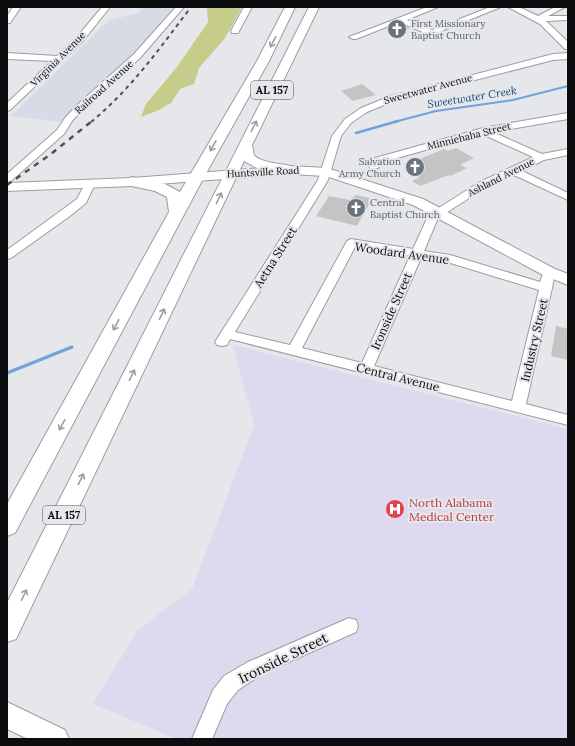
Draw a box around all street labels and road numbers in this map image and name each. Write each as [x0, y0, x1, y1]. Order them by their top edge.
street label: Virginia Avenue [27, 28, 89, 90]
street label: Railroad Avenue [72, 57, 137, 117]
street label: Sweetwater Avenue [382, 71, 474, 107]
road number: AL 157 [251, 81, 293, 99]
street label: Minniehaha Street [426, 119, 512, 153]
street label: Ashland Avenue [464, 154, 537, 200]
street label: Huntsville Road [226, 164, 300, 180]
street label: Aetna Street [250, 223, 300, 291]
street label: Woodard Avenue [354, 239, 451, 267]
street label: Ironside Street [367, 270, 415, 352]
street label: Industry Street [517, 297, 551, 383]
street label: Central Avenue [355, 359, 442, 395]
road number: AL 157 [43, 506, 85, 524]
street label: Ironside Street [235, 628, 331, 687]

